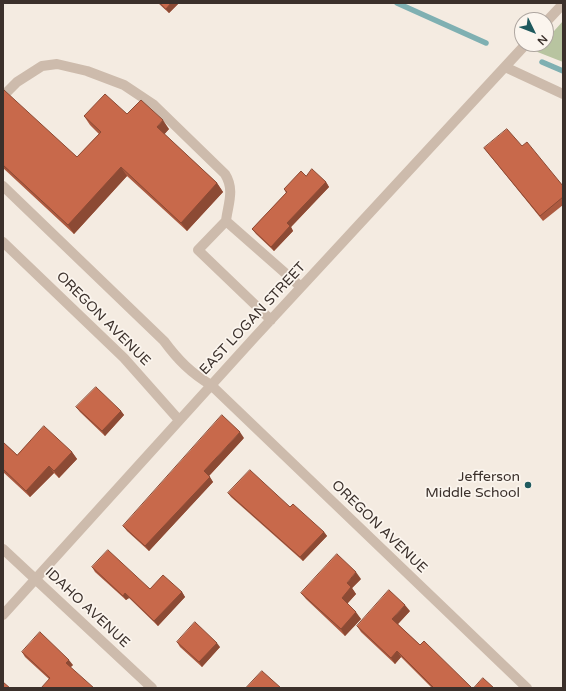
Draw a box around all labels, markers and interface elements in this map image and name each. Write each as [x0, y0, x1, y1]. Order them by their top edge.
north arrow [514, 12, 554, 52]
text: N [535, 32, 550, 48]
street label: EAST LOGAN STREET [196, 259, 310, 379]
street label: OREGON AVENUE [52, 268, 154, 370]
place label: Jefferson Middle School [425, 469, 520, 502]
street label: OREGON AVENUE [328, 477, 430, 577]
marker: Jefferson Middle School [523, 480, 533, 490]
street label: IDAHO AVENUE [41, 564, 133, 652]

